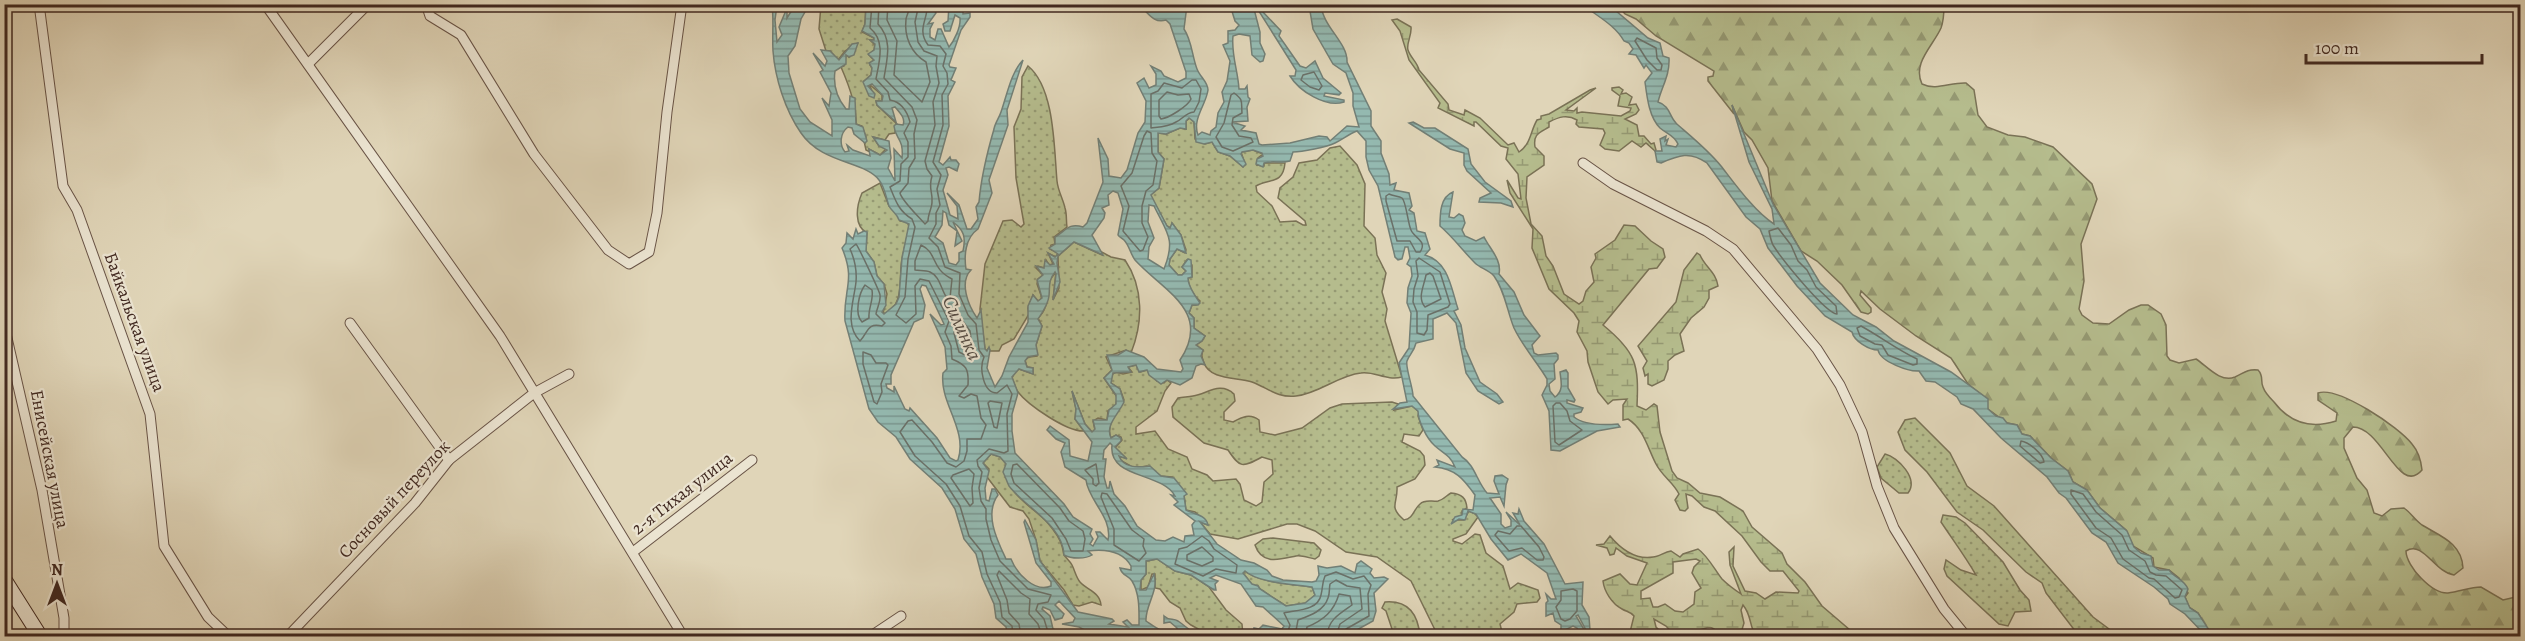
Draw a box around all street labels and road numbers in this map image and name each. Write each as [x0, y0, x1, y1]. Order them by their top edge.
street label: Байкальская улица [99, 249, 172, 396]
street label: Енисейская улица [25, 388, 75, 531]
street label: Сосновый переулок [333, 435, 455, 563]
street label: 2-я Тихая улица [626, 446, 738, 540]

